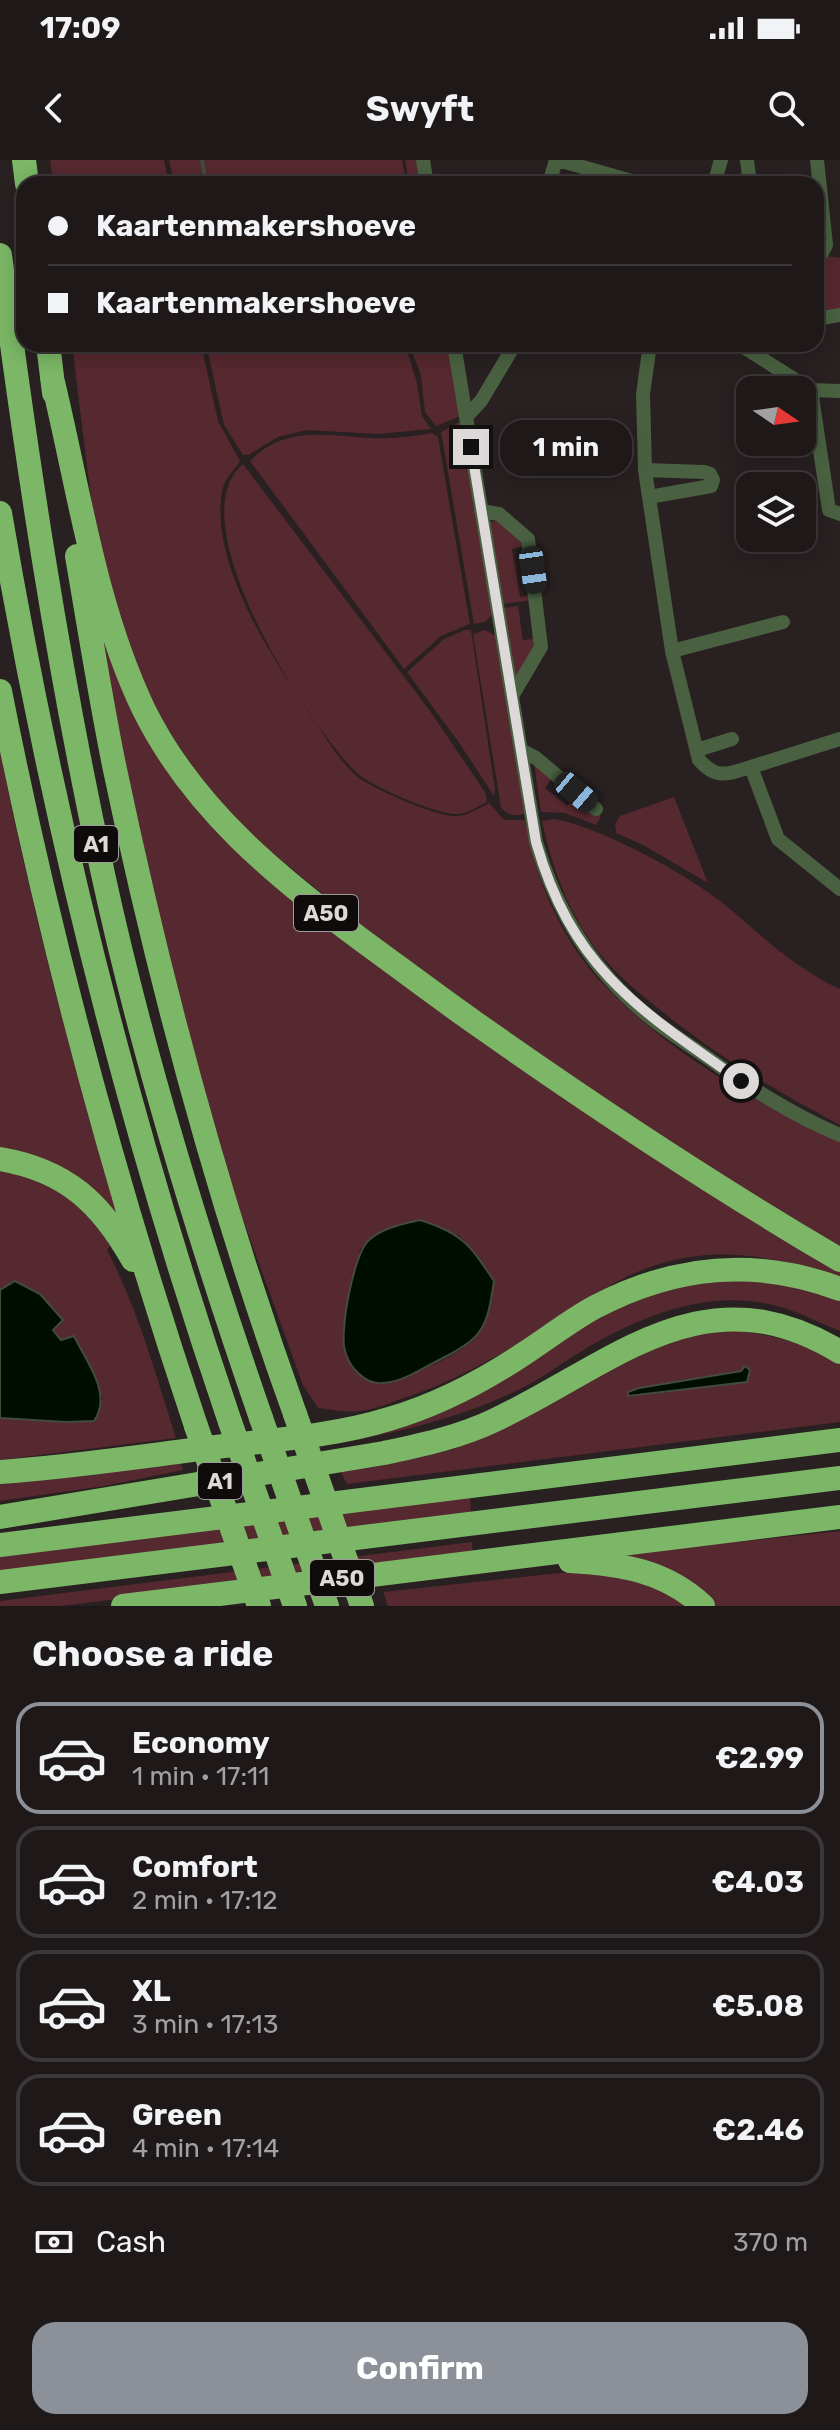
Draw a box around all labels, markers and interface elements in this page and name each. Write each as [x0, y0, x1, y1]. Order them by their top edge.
text: 17:09 [40, 10, 121, 46]
icon: back [32, 86, 76, 130]
icon: search [764, 86, 808, 130]
text: Swyft [366, 87, 474, 130]
text: Kaartenmakershoeve [96, 208, 416, 244]
text: Kaartenmakershoeve [96, 285, 416, 321]
north arrow [736, 376, 816, 456]
map controls [736, 376, 816, 552]
callout: 1 min [499, 419, 631, 475]
route end [453, 429, 489, 465]
text: 1 min [533, 432, 599, 463]
button: layers [736, 472, 816, 552]
car [518, 545, 548, 595]
car [550, 767, 602, 817]
road number: A1 [74, 826, 118, 862]
road number: A50 [294, 895, 358, 931]
route start [723, 1063, 759, 1099]
road number: A1 [198, 1463, 242, 1499]
road number: A50 [310, 1560, 374, 1596]
text: Choose a ride [32, 1632, 273, 1675]
icon: car [36, 1722, 108, 1794]
text: Economy [132, 1725, 270, 1761]
text: €2.99 [715, 1740, 804, 1776]
text: 1 min · 17:11 [132, 1761, 269, 1792]
icon: car [36, 1846, 108, 1918]
text: Comfort [132, 1849, 258, 1885]
text: €4.03 [712, 1864, 804, 1900]
text: 2 min · 17:12 [132, 1885, 278, 1916]
icon: car [36, 1970, 108, 2042]
text: XL [132, 1973, 171, 2009]
text: €5.08 [712, 1988, 804, 2024]
text: 3 min · 17:13 [132, 2009, 278, 2040]
icon: car [36, 2094, 108, 2166]
text: Green [132, 2097, 222, 2133]
text: €2.46 [713, 2112, 804, 2148]
text: 4 min · 17:14 [132, 2133, 279, 2164]
icon: cash [32, 2220, 76, 2264]
text: Cash [96, 2224, 166, 2260]
text: 370 m [733, 2227, 808, 2258]
button: Confirm [32, 2322, 808, 2414]

